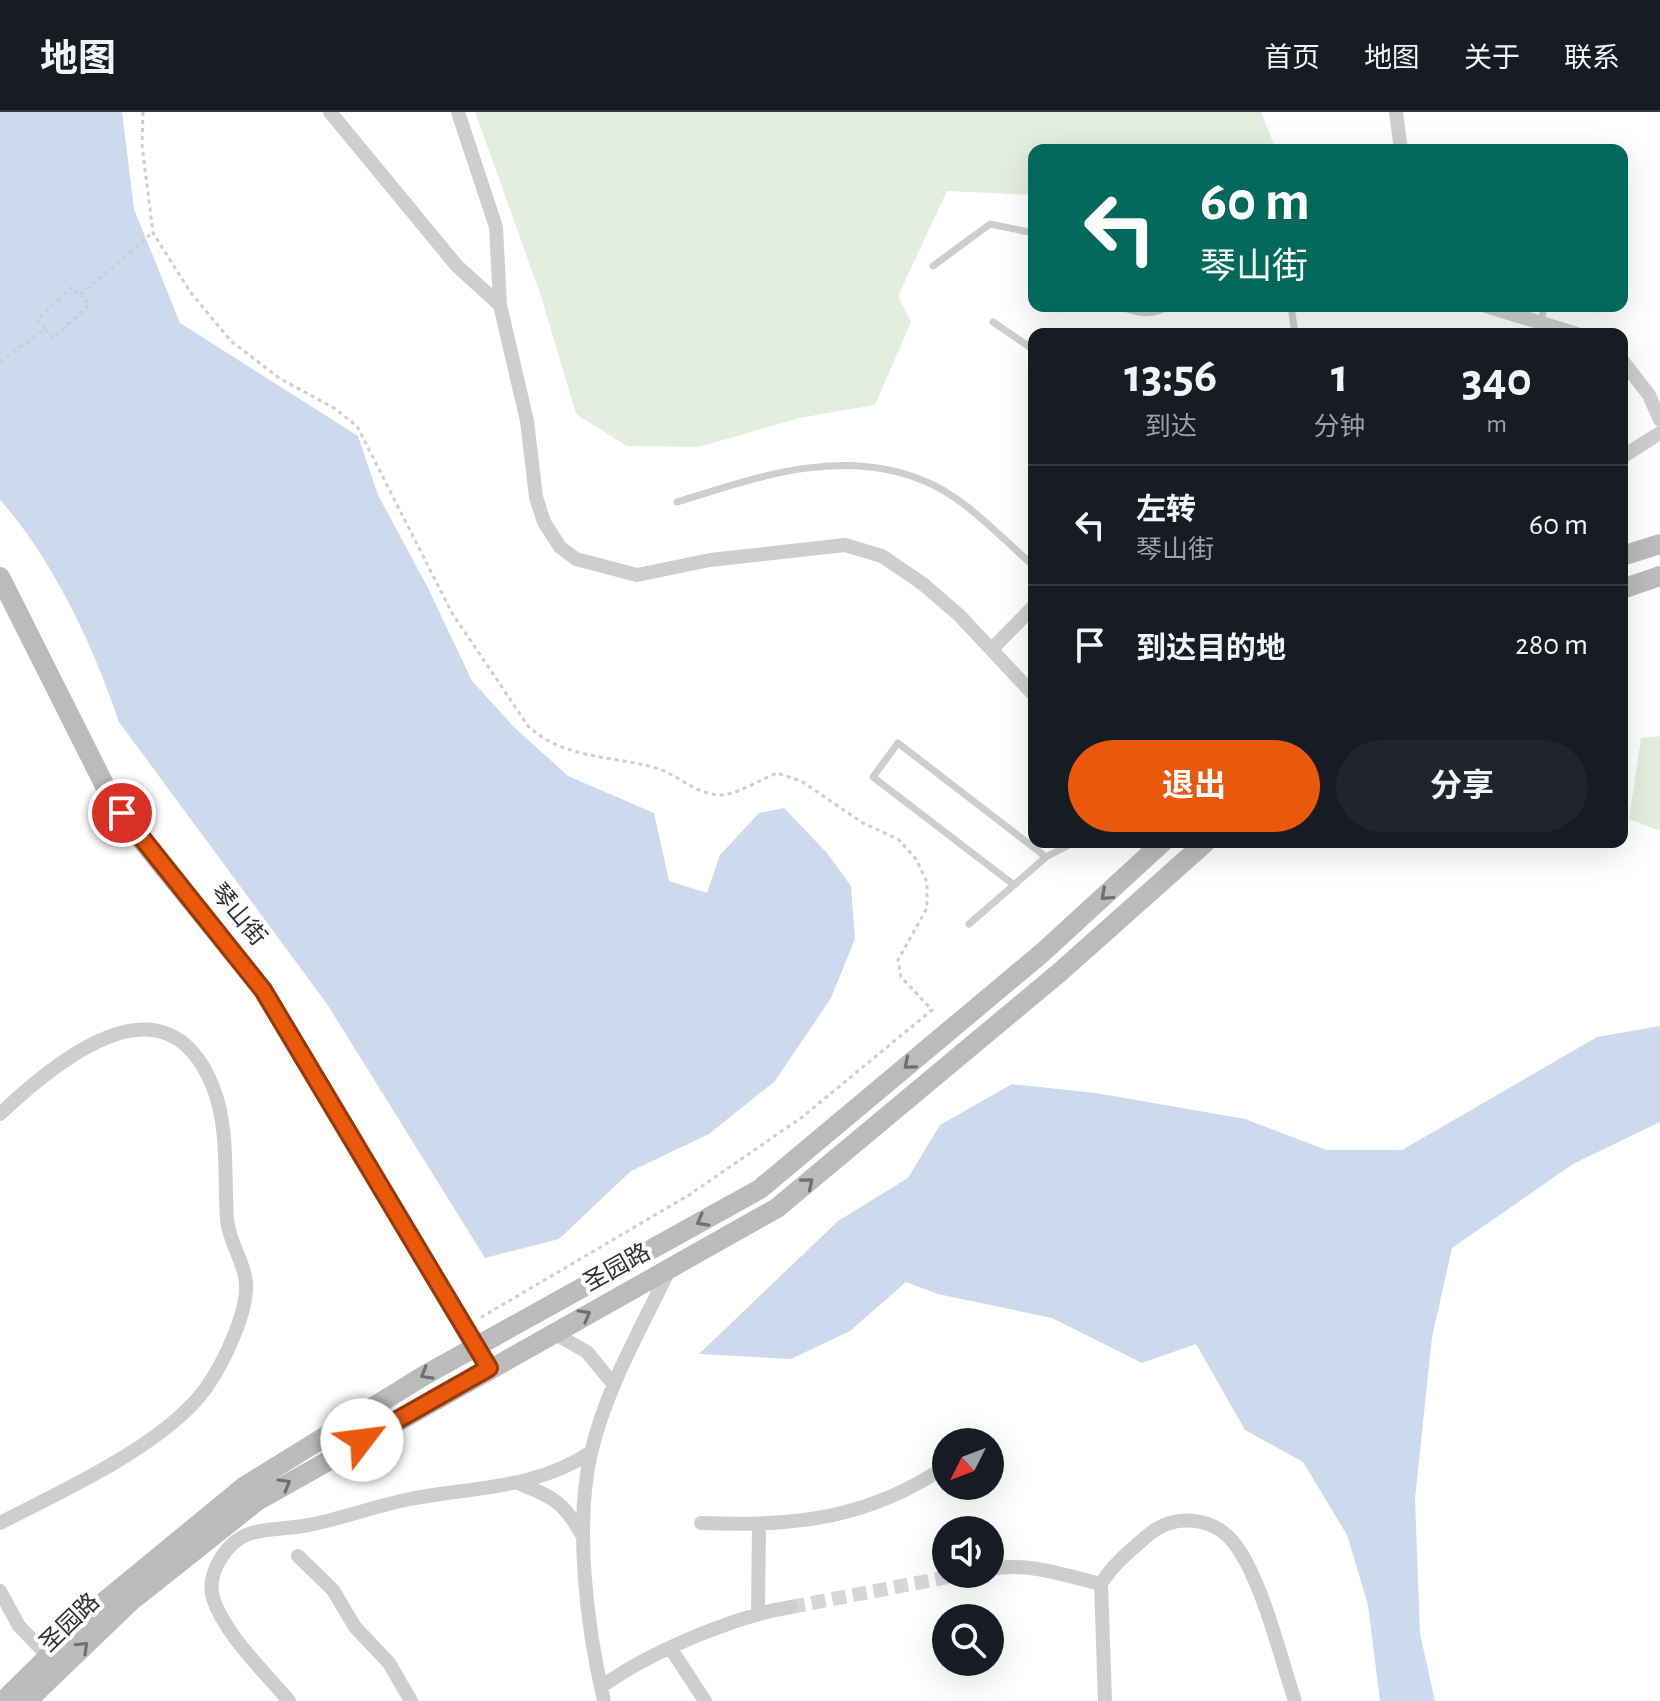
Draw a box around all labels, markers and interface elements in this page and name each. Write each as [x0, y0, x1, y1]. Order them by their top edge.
text: 地图 [40, 41, 116, 79]
text: 首页 [1264, 45, 1320, 73]
text: 地图 [1364, 45, 1420, 73]
text: 关于 [1464, 45, 1520, 73]
text: 联系 [1564, 45, 1620, 73]
text: 60 m [1200, 174, 1310, 230]
icon: left [1068, 176, 1172, 280]
text: 琴山街 [1200, 249, 1308, 285]
text: 13:56 [1124, 353, 1217, 401]
text: 1 [1331, 353, 1348, 401]
text: 340 [1462, 357, 1532, 405]
text: m [1486, 411, 1507, 437]
text: 到达 [1145, 414, 1197, 440]
text: 分钟 [1314, 414, 1366, 440]
text: 左转 [1136, 495, 1196, 525]
icon: left [1068, 503, 1112, 547]
text: 60 m [1529, 510, 1588, 540]
text: 琴山街 [1136, 537, 1214, 563]
icon: arrive [1068, 623, 1112, 667]
text: 280 m [1515, 630, 1588, 660]
text: 到达目的地 [1136, 634, 1286, 664]
button: 退出 [1068, 740, 1320, 832]
button: 分享 [1336, 740, 1588, 832]
pin [88, 779, 156, 847]
icon: arrive [100, 791, 144, 835]
street label: 琴山街 [206, 878, 272, 950]
one-way arrow [1100, 885, 1115, 899]
one-way arrow [903, 1054, 918, 1069]
one-way arrow [799, 1178, 813, 1193]
one-way arrow [696, 1211, 711, 1227]
street label: 圣园路 [579, 1238, 654, 1296]
one-way arrow [576, 1309, 591, 1325]
one-way arrow [420, 1365, 435, 1380]
position arrow [320, 1398, 404, 1482]
north arrow [932, 1428, 1004, 1500]
map controls [932, 1428, 1004, 1676]
one-way arrow [276, 1478, 291, 1494]
button: sound [932, 1516, 1004, 1588]
street label: 圣园路 [34, 1588, 104, 1657]
button: search [932, 1604, 1004, 1676]
one-way arrow [74, 1642, 88, 1656]

